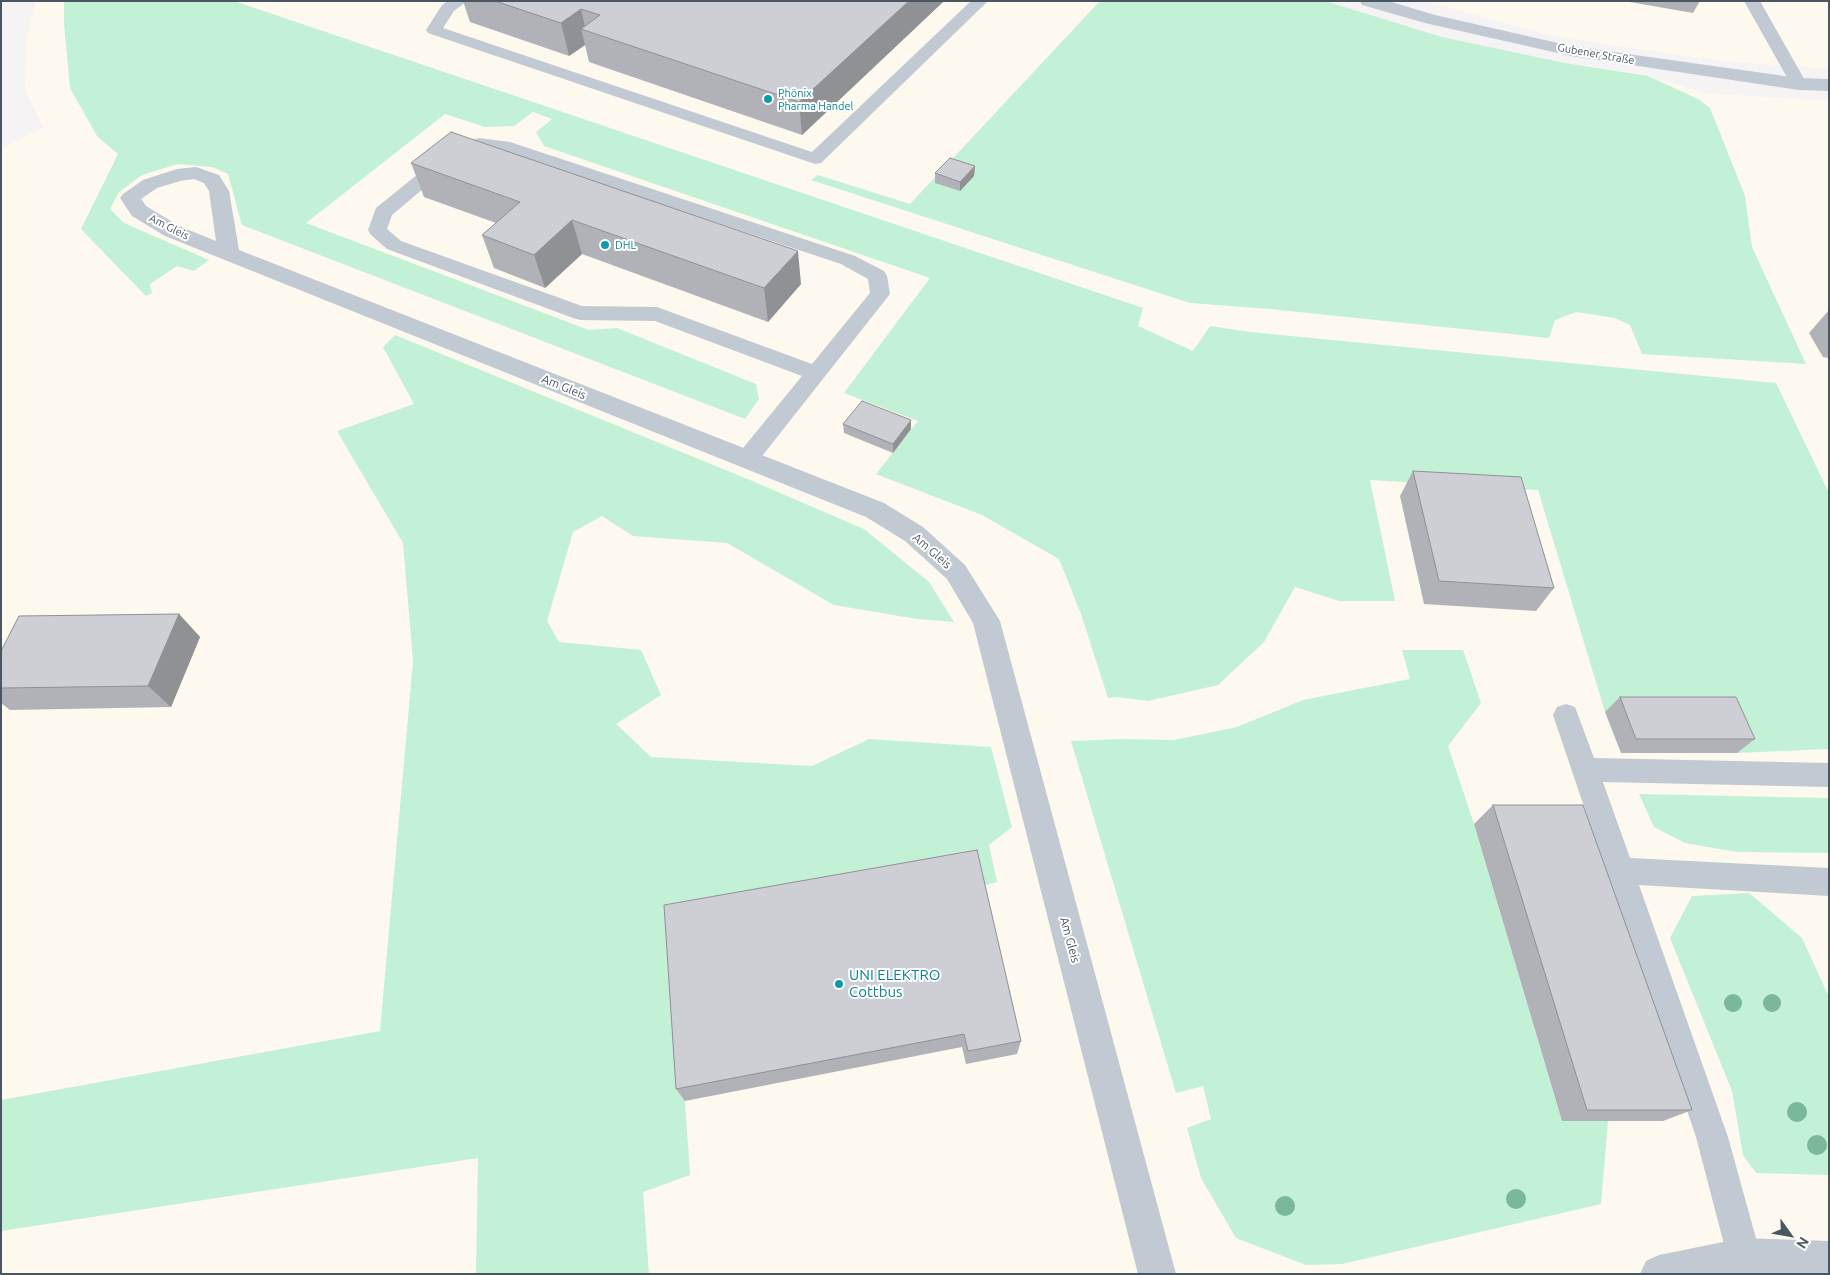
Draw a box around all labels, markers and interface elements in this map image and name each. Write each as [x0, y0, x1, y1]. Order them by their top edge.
street label: Gubener Straße [1557, 41, 1635, 67]
place label: Phönix Pharma Handel [778, 86, 853, 112]
marker: Phönix Pharma Handel [762, 93, 774, 105]
street label: Am Gleis [147, 211, 191, 243]
place label: DHL [615, 238, 636, 252]
marker: DHL [599, 239, 611, 251]
street label: Am Gleis [540, 372, 588, 402]
street label: Am Gleis [910, 530, 954, 572]
street label: Am Gleis [1057, 916, 1083, 964]
place label: UNI ELEKTRO Cottbus [849, 966, 940, 1001]
marker: UNI ELEKTRO Cottbus [833, 978, 845, 990]
north arrow [1765, 1210, 1815, 1260]
text: N [1793, 1234, 1812, 1252]

